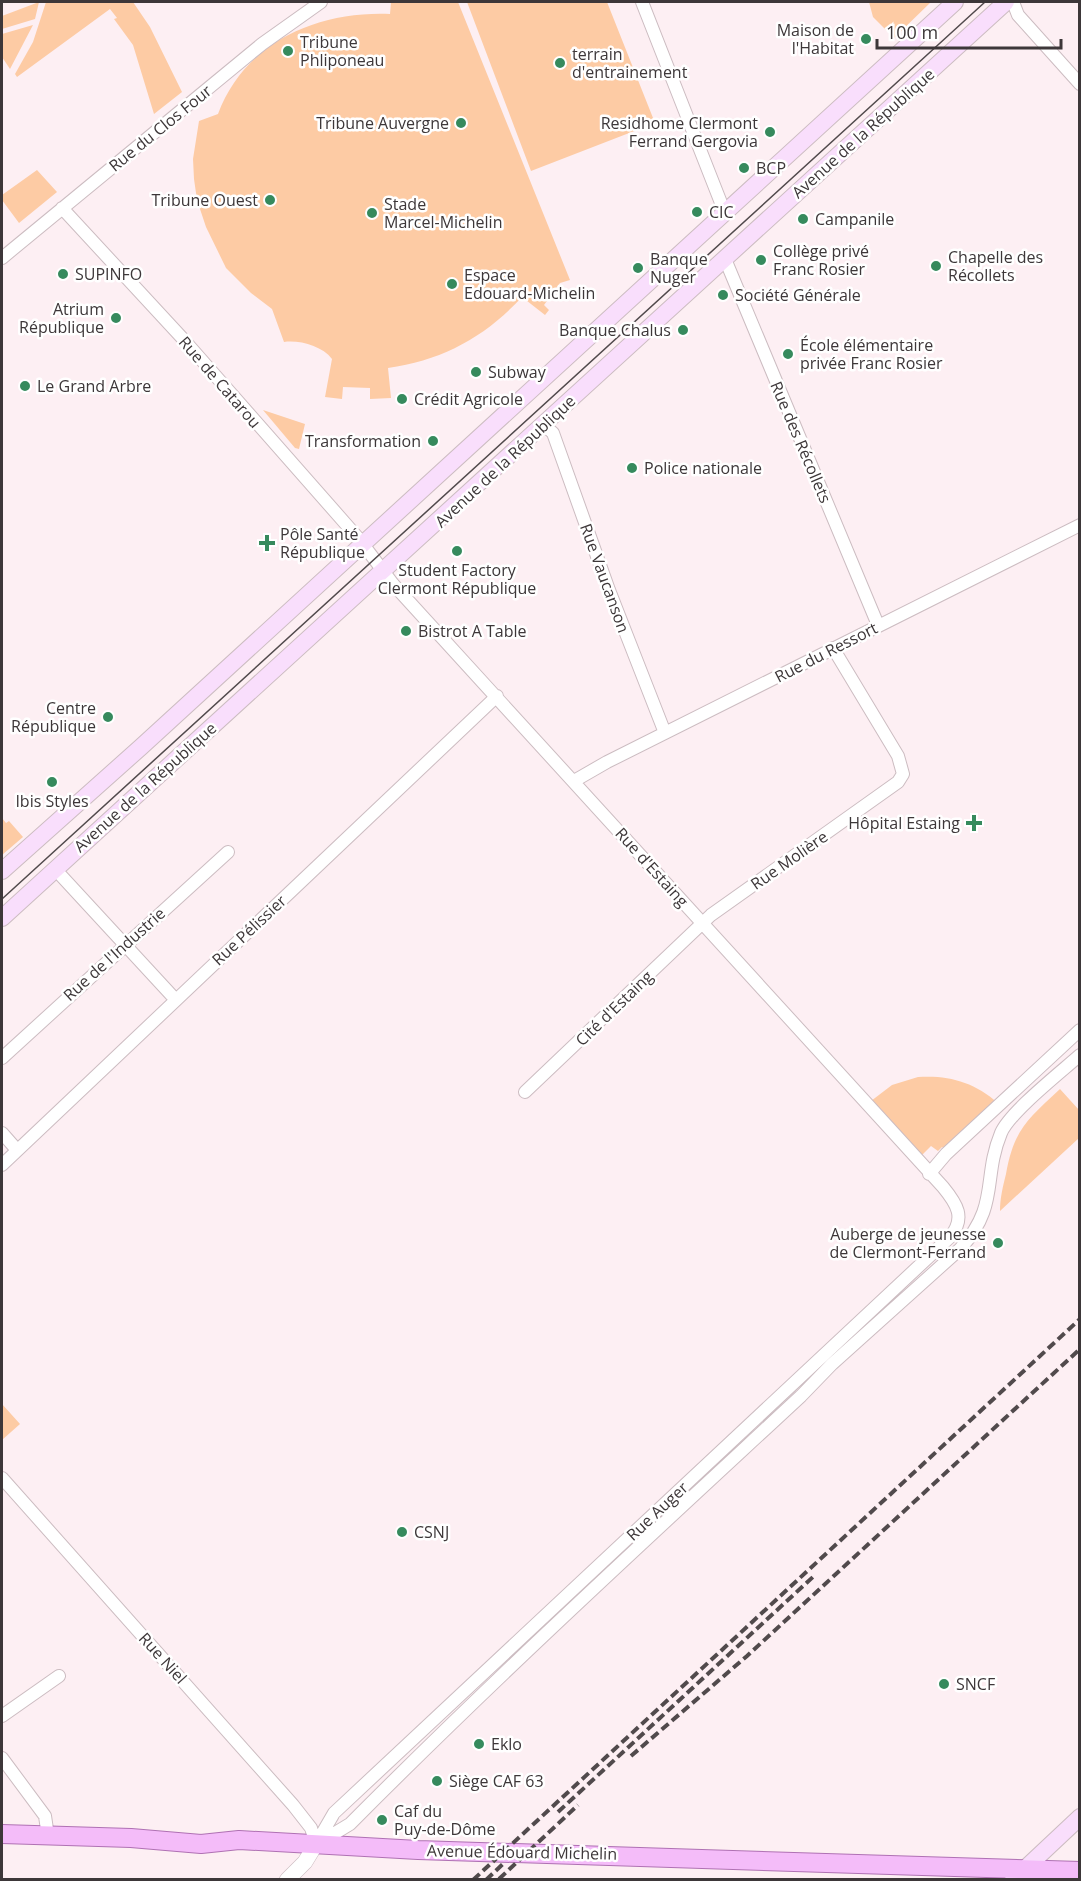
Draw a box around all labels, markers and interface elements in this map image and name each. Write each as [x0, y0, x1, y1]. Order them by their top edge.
scale bar [877, 12, 1062, 50]
place label: Maison de l'Habitat [777, 19, 854, 59]
text: 100 m [886, 20, 938, 44]
place label: Tribune Phliponeau [300, 31, 384, 71]
marker: Maison de l'Habitat [859, 32, 873, 46]
place label: terrain d'entrainement [572, 43, 688, 83]
marker: Tribune Phliponeau [281, 44, 295, 58]
marker: terrain d'entrainement [553, 56, 567, 70]
street label: Avenue de la République [787, 63, 939, 203]
street label: Rue du Clos Four [104, 79, 216, 176]
place label: Tribune Auvergne [316, 112, 449, 134]
place label: Residhome Clermont Ferrand Gergovia [601, 112, 758, 152]
marker: Tribune Auvergne [454, 116, 468, 130]
marker: Residhome Clermont Ferrand Gergovia [763, 125, 777, 139]
place label: BCP [756, 157, 786, 179]
marker: BCP [737, 161, 751, 175]
place label: Tribune Ouest [151, 189, 258, 211]
marker: Tribune Ouest [263, 193, 277, 207]
place label: Stade Marcel-Michelin [384, 193, 502, 233]
place label: CIC [709, 201, 734, 223]
marker: CIC [690, 205, 704, 219]
marker: Stade Marcel-Michelin [365, 206, 379, 220]
place label: Campanile [815, 208, 894, 230]
marker: Campanile [796, 212, 810, 226]
place label: Collège privé Franc Rosier [773, 240, 869, 280]
place label: Chapelle des Récollets [948, 246, 1043, 286]
place label: Banque Nuger [650, 248, 708, 288]
marker: Collège privé Franc Rosier [754, 253, 768, 267]
marker: Chapelle des Récollets [929, 259, 943, 273]
marker: Banque Nuger [631, 261, 645, 275]
place label: SUPINFO [75, 263, 142, 285]
place label: Espace Edouard-Michelin [464, 264, 595, 304]
marker: SUPINFO [56, 267, 70, 281]
marker: Espace Edouard-Michelin [445, 277, 459, 291]
place label: Société Générale [735, 284, 861, 306]
marker: Société Générale [716, 288, 730, 302]
place label: Atrium République [19, 298, 104, 338]
marker: Atrium République [109, 311, 123, 325]
place label: Banque Chalus [559, 319, 671, 341]
marker: Banque Chalus [676, 323, 690, 337]
street label: Rue de Catarou [174, 331, 266, 433]
place label: École élémentaire privée Franc Rosier [800, 334, 943, 374]
marker: École élémentaire privée Franc Rosier [781, 347, 795, 361]
place label: Subway [488, 361, 547, 383]
marker: Subway [469, 365, 483, 379]
place label: Le Grand Arbre [37, 375, 151, 397]
street label: Rue des Récollets [765, 378, 837, 506]
marker: Le Grand Arbre [18, 379, 32, 393]
place label: Crédit Agricole [414, 388, 523, 410]
street label: Avenue de la République [430, 390, 580, 532]
marker: Crédit Agricole [395, 392, 409, 406]
place label: Transformation [305, 430, 421, 452]
marker: Transformation [426, 434, 440, 448]
place label: Police nationale [644, 457, 762, 479]
marker: Police nationale [625, 461, 639, 475]
street label: Rue Vaucanson [575, 520, 635, 636]
place label: Pôle Santé République [280, 523, 365, 563]
marker: Pôle Santé République [258, 534, 276, 552]
marker: Student Factory Clermont République [450, 544, 464, 558]
place label: Student Factory Clermont République [378, 559, 536, 599]
street label: Rue du Ressort [771, 617, 881, 687]
place label: Bistrot A Table [418, 620, 527, 642]
marker: Bistrot A Table [399, 624, 413, 638]
place label: Centre République [11, 697, 96, 737]
marker: Centre République [101, 710, 115, 724]
street label: Avenue de la République [69, 717, 221, 857]
marker: Ibis Styles [45, 775, 59, 789]
place label: Ibis Styles [15, 790, 89, 812]
place label: Hôpital Estaing [848, 812, 960, 834]
marker: Hôpital Estaing [965, 814, 983, 832]
street label: Rue d'Estaing [610, 823, 694, 912]
street label: Rue Molière [746, 825, 832, 895]
street label: Rue Pélissier [207, 889, 291, 970]
street label: Rue de l'Industrie [58, 902, 170, 1006]
street label: Cité d'Estaing [570, 965, 658, 1051]
place label: Auberge de jeunesse de Clermont-Ferrand [830, 1223, 986, 1263]
marker: Auberge de jeunesse de Clermont-Ferrand [991, 1236, 1005, 1250]
street label: Rue Auger [621, 1476, 693, 1545]
place label: CSNJ [414, 1521, 449, 1543]
marker: CSNJ [395, 1525, 409, 1539]
street label: Rue Niel [134, 1628, 192, 1688]
place label: SNCF [956, 1673, 995, 1695]
marker: SNCF [937, 1677, 951, 1691]
place label: Eklo [491, 1733, 522, 1755]
marker: Eklo [472, 1737, 486, 1751]
place label: Siège CAF 63 [449, 1770, 544, 1792]
marker: Siège CAF 63 [430, 1774, 444, 1788]
place label: Caf du Puy-de-Dôme [394, 1800, 496, 1840]
marker: Caf du Puy-de-Dôme [375, 1813, 389, 1827]
street label: Avenue Édouard Michelin [427, 1839, 617, 1865]

